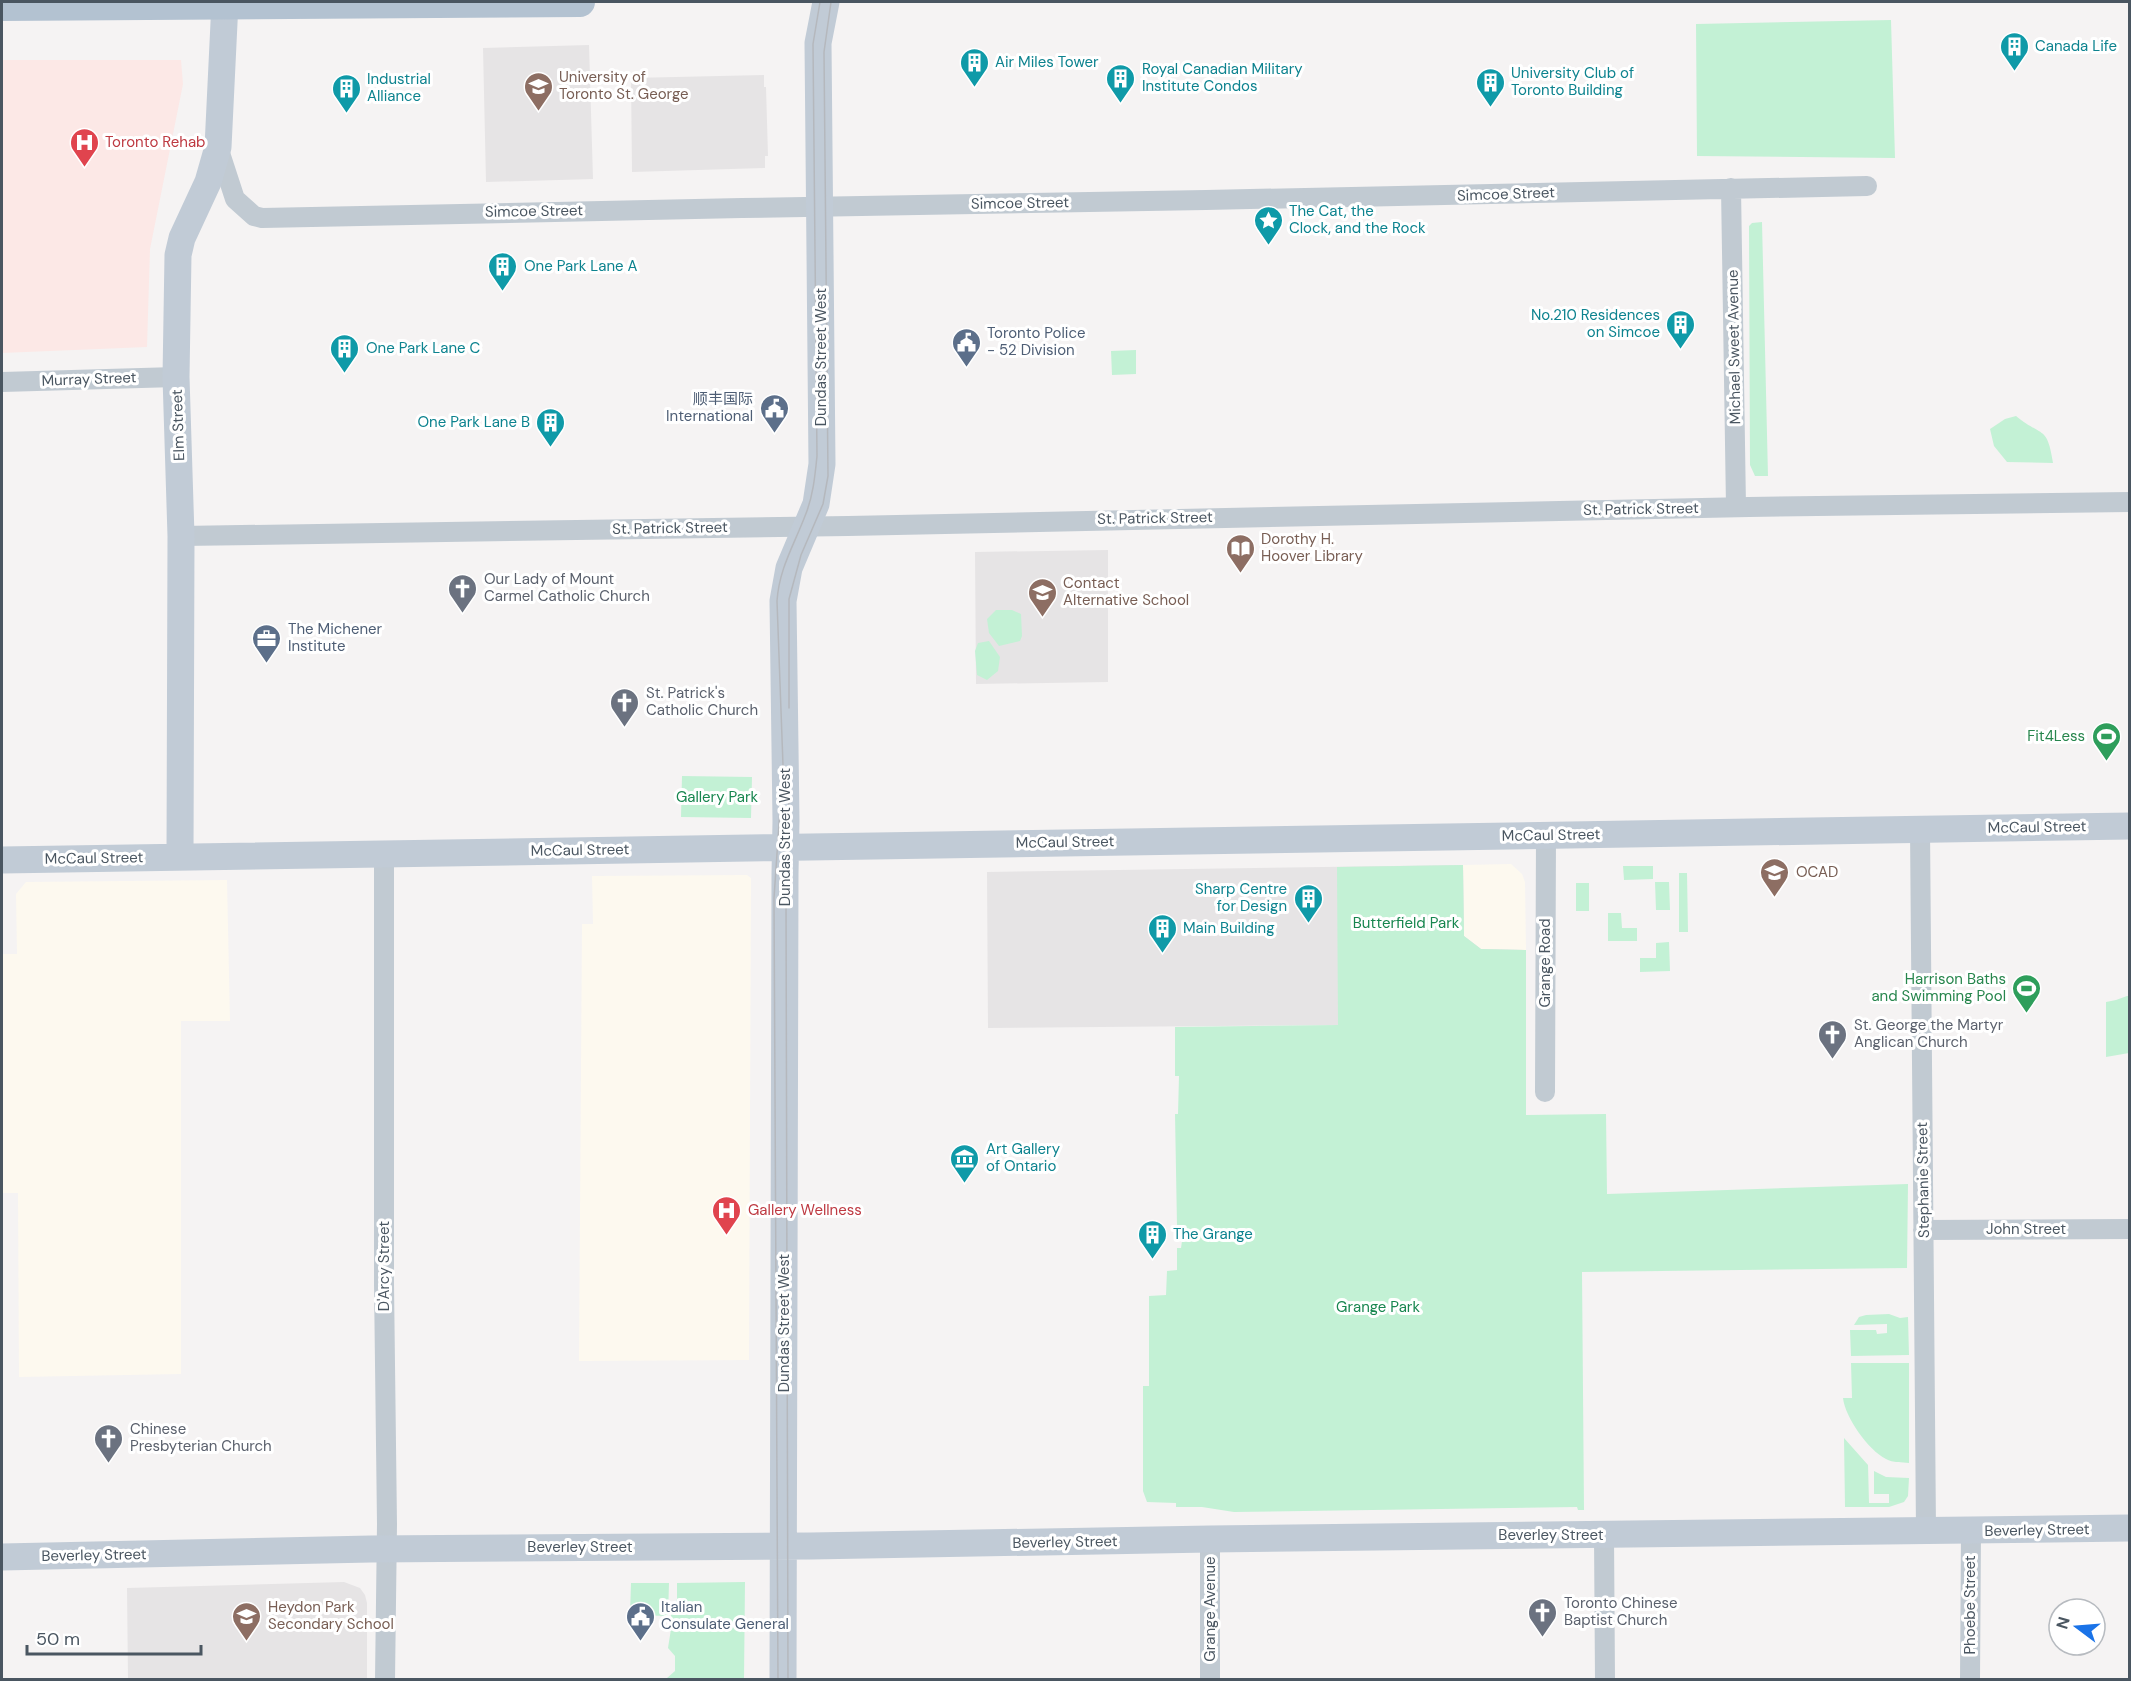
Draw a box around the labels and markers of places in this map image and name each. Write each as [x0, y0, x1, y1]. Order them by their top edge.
building icon: Canada Life [1998, 30, 2030, 72]
place label: Canada Life [2035, 36, 2117, 56]
building icon: Air Miles Tower [958, 46, 990, 88]
place label: Air Miles Tower [995, 52, 1099, 72]
place label: Royal Canadian Military Institute Condos [1142, 59, 1303, 96]
building icon: Royal Canadian Military Institute Condos [1105, 62, 1137, 104]
place label: University Club of Toronto Building [1511, 63, 1634, 100]
building icon: University Club of Toronto Building [1474, 66, 1506, 108]
place label: University of Toronto St. George [559, 67, 689, 104]
place label: Industrial Alliance [367, 69, 431, 106]
school or university icon: University of Toronto St. George [522, 70, 554, 112]
building icon: Industrial Alliance [330, 72, 362, 114]
hospital icon: Toronto Rehab [68, 126, 100, 168]
place label: Toronto Rehab [105, 132, 205, 152]
place label: The Cat, the Clock, and the Rock [1289, 201, 1426, 238]
place icon: The Cat, the Clock, and the Rock [1252, 204, 1284, 246]
building icon: One Park Lane A [487, 250, 519, 292]
place label: One Park Lane A [524, 256, 638, 276]
place label: No.210 Residences on Simcoe [1531, 305, 1660, 342]
building icon: No.210 Residences on Simcoe [1665, 308, 1697, 350]
place label: Toronto Police - 52 Division [987, 323, 1086, 360]
public building icon: Toronto Police - 52 Division [950, 326, 982, 368]
building icon: One Park Lane C [329, 332, 361, 374]
place label: One Park Lane C [366, 338, 481, 358]
place label: 顺丰国际 International [666, 389, 753, 426]
public building icon: 顺丰国际 International [758, 392, 790, 434]
building icon: One Park Lane B [535, 406, 567, 448]
place label: One Park Lane B [417, 412, 530, 432]
place label: Dorothy H. Hoover Library [1261, 529, 1363, 566]
library icon: Dorothy H. Hoover Library [1224, 532, 1256, 574]
place label: Our Lady of Mount Carmel Catholic Church [484, 569, 650, 606]
church icon: Our Lady of Mount Carmel Catholic Church [447, 572, 479, 614]
place label: Contact Alternative School [1063, 573, 1189, 610]
school or university icon: Contact Alternative School [1026, 576, 1058, 618]
place label: The Michener Institute [288, 619, 383, 656]
office icon: The Michener Institute [251, 622, 283, 664]
place label: St. Patrick's Catholic Church [646, 683, 758, 720]
church icon: St. Patrick's Catholic Church [609, 686, 641, 728]
sports icon: Fit4Less [2090, 720, 2122, 762]
place label: Fit4Less [2027, 726, 2085, 746]
school or university icon: OCAD [1759, 856, 1791, 898]
place label: OCAD [1796, 862, 1838, 882]
place label: Sharp Centre for Design [1195, 879, 1287, 916]
building icon: Sharp Centre for Design [1292, 882, 1324, 924]
building icon: Main Building [1146, 912, 1178, 954]
place label: Main Building [1183, 918, 1275, 938]
place label: Harrison Baths and Swimming Pool [1871, 969, 2006, 1006]
sports icon: Harrison Baths and Swimming Pool [2011, 972, 2043, 1014]
place label: St. George the Martyr Anglican Church [1854, 1015, 2004, 1052]
church icon: St. George the Martyr Anglican Church [1817, 1018, 1849, 1060]
place label: Art Gallery of Ontario [986, 1139, 1061, 1176]
museum icon: Art Gallery of Ontario [949, 1142, 981, 1184]
hospital icon: Gallery Wellness [711, 1194, 743, 1236]
place label: Gallery Wellness [748, 1200, 862, 1220]
building icon: The Grange [1136, 1218, 1168, 1260]
place label: The Grange [1173, 1224, 1253, 1244]
place label: Chinese Presbyterian Church [130, 1419, 272, 1456]
church icon: Chinese Presbyterian Church [93, 1422, 125, 1464]
place label: Toronto Chinese Baptist Church [1564, 1593, 1677, 1630]
church icon: Toronto Chinese Baptist Church [1527, 1596, 1559, 1638]
place label: Heydon Park Secondary School [268, 1597, 394, 1634]
place label: Italian Consulate General [661, 1597, 789, 1634]
school or university icon: Heydon Park Secondary School [231, 1600, 263, 1642]
public building icon: Italian Consulate General [624, 1600, 656, 1642]

